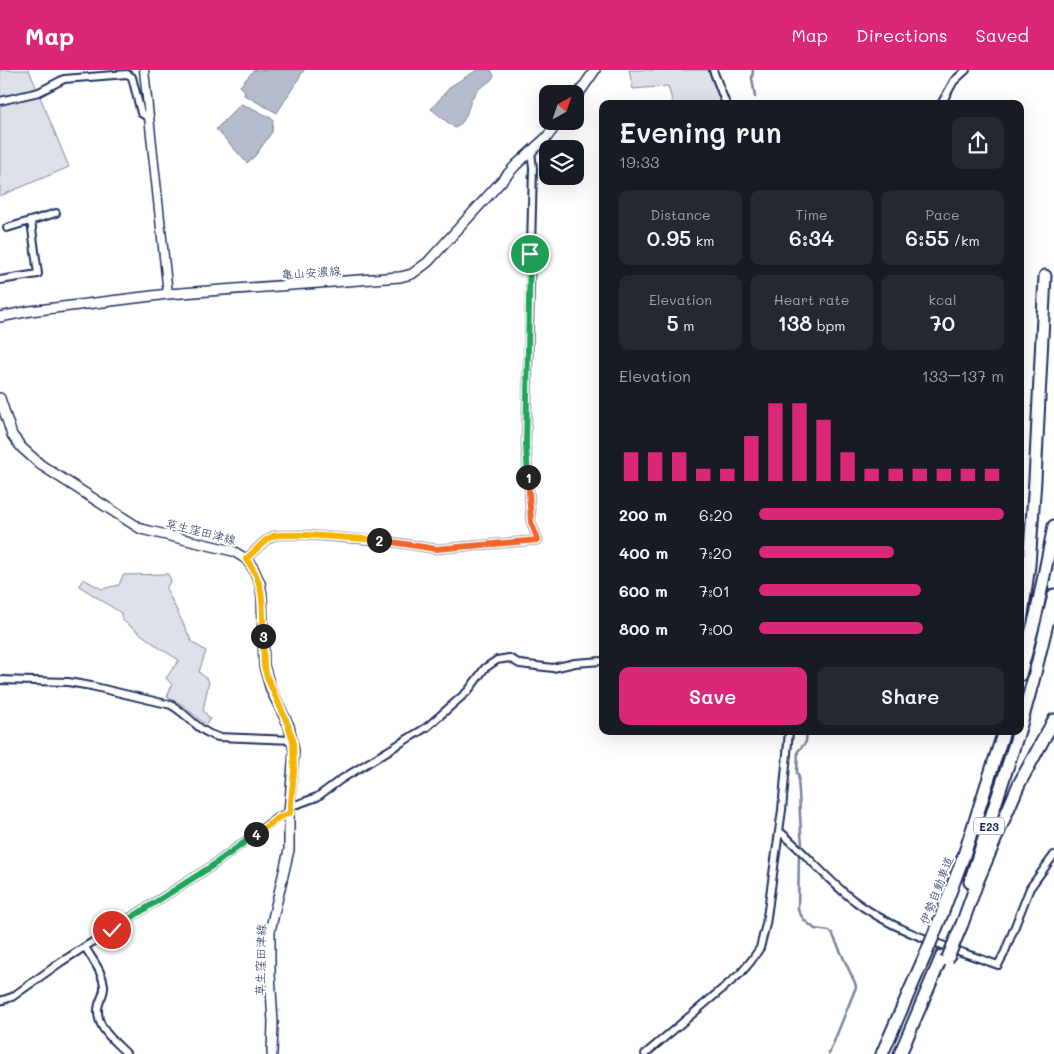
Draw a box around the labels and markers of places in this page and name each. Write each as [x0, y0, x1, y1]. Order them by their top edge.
pin [509, 233, 551, 275]
pin: 1 [516, 464, 540, 490]
pin: 2 [366, 528, 392, 552]
pin: 3 [250, 624, 276, 648]
pin: 4 [244, 822, 268, 846]
pin [91, 909, 133, 951]

